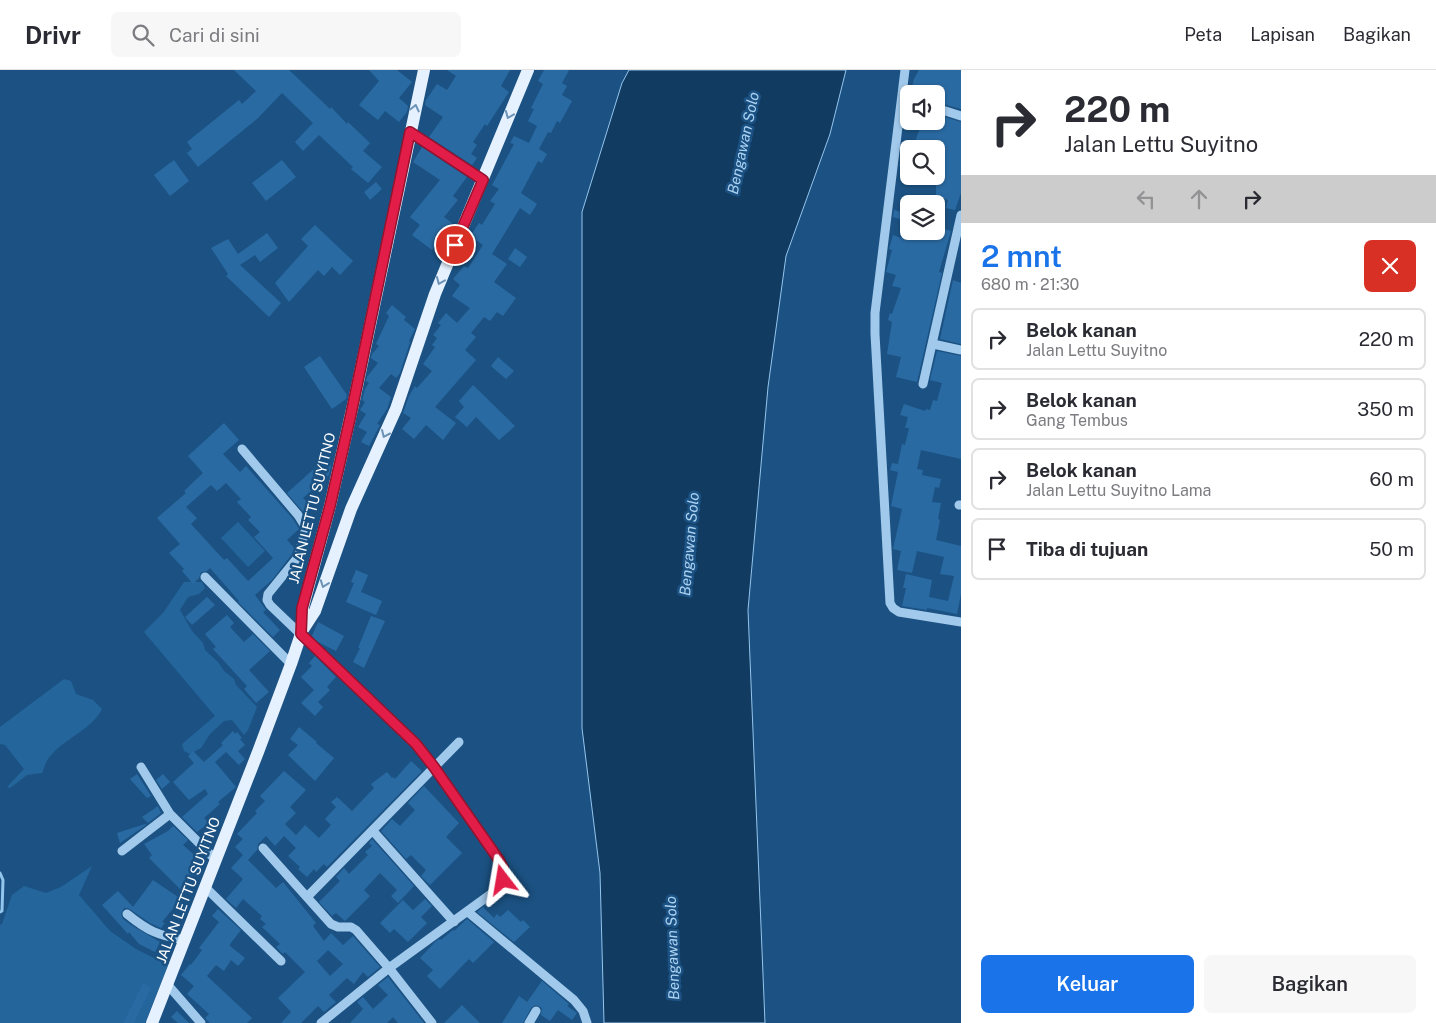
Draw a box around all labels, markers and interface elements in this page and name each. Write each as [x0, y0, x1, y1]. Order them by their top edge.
search box [111, 12, 461, 57]
text: Drivr [25, 21, 81, 49]
icon: search [129, 21, 157, 49]
text: Cari di sini [169, 24, 260, 46]
text: Peta [1184, 24, 1222, 45]
text: Lapisan [1250, 24, 1315, 45]
text: Bagikan [1343, 24, 1411, 45]
map controls [900, 85, 945, 240]
button: sound [900, 85, 945, 130]
text: 220 m [1064, 89, 1170, 130]
water label: Bengawan Solo [724, 90, 762, 196]
icon: right [981, 90, 1046, 155]
one-way arrow [410, 103, 420, 112]
one-way arrow [505, 110, 516, 119]
text: Jalan Lettu Suyitno [1064, 131, 1258, 157]
button: search [900, 140, 945, 185]
icon: left [1132, 185, 1160, 213]
icon: ahead [1185, 185, 1213, 213]
icon: right [1238, 185, 1266, 213]
button: layers [900, 195, 945, 240]
pin [434, 224, 476, 266]
icon: arrive [441, 231, 469, 259]
text: 2 mnt [981, 238, 1062, 274]
button: close [1364, 240, 1416, 292]
text: 680 m · 21:30 [981, 275, 1079, 294]
one-way arrow [436, 276, 447, 285]
text: Belok kanan [1026, 319, 1137, 341]
icon: right [983, 325, 1011, 353]
text: 220 m [1359, 328, 1414, 350]
text: Jalan Lettu Suyitno [1026, 341, 1167, 360]
text: Belok kanan [1026, 389, 1137, 411]
icon: right [983, 395, 1011, 423]
text: 350 m [1357, 398, 1414, 420]
text: Gang Tembus [1026, 411, 1128, 430]
one-way arrow [380, 429, 391, 438]
street label: JALAN LETTU SUYITNO [285, 431, 339, 585]
text: Belok kanan [1026, 459, 1137, 481]
icon: right [983, 465, 1011, 493]
text: 60 m [1370, 468, 1414, 490]
text: Jalan Lettu Suyitno Lama [1026, 481, 1211, 500]
water label: Bengawan Solo [676, 492, 702, 596]
icon: arrive [983, 535, 1011, 563]
text: Tiba di tujuan [1026, 538, 1148, 560]
text: 50 m [1369, 538, 1414, 560]
one-way arrow [319, 580, 329, 588]
street label: JALAN LETTU SUYITNO [153, 815, 223, 965]
position arrow [476, 853, 528, 905]
water label: Bengawan Solo [662, 896, 682, 1000]
button: Keluar [981, 955, 1194, 1013]
button: Bagikan [1204, 955, 1416, 1013]

